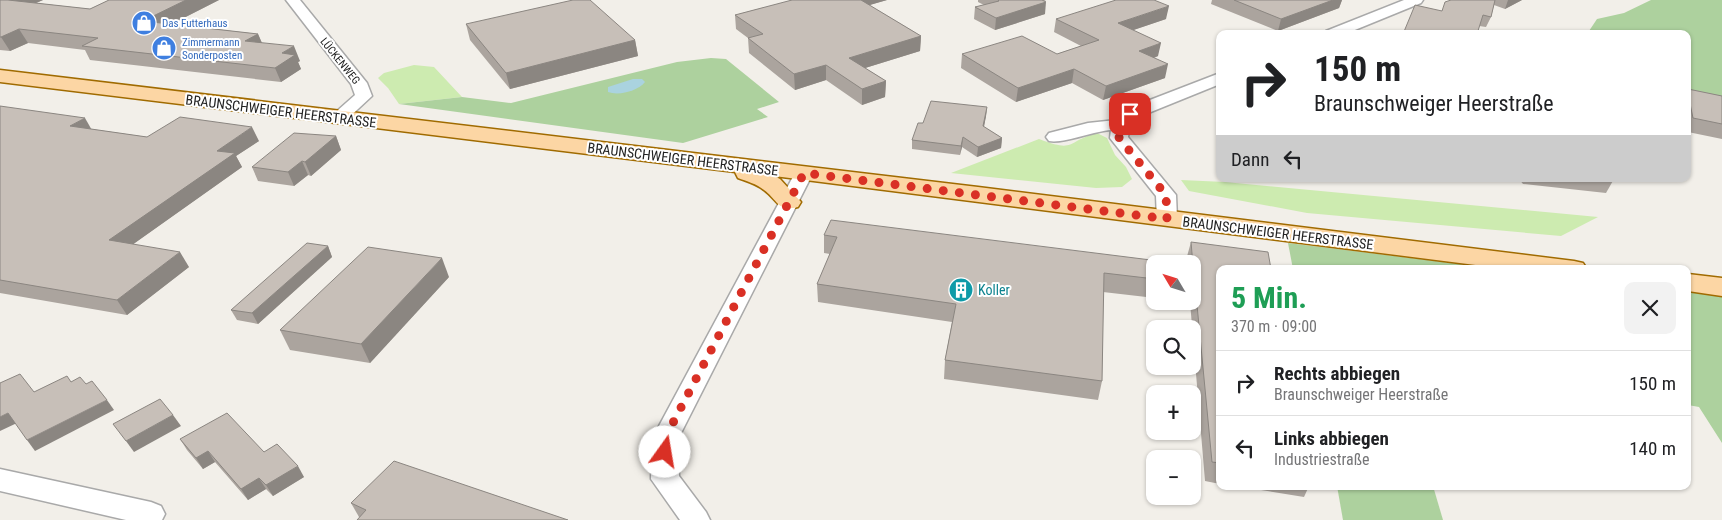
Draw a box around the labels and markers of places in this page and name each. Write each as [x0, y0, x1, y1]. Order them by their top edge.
shop icon: Das Futterhaus [131, 10, 157, 36]
place label: Das Futterhaus [162, 17, 228, 30]
shop icon: Zimmermann Sonderposten [151, 35, 177, 61]
place label: Zimmermann Sonderposten [182, 36, 242, 62]
pin [1109, 93, 1151, 135]
building icon: Koller [948, 277, 974, 303]
place label: Koller [978, 282, 1010, 298]

